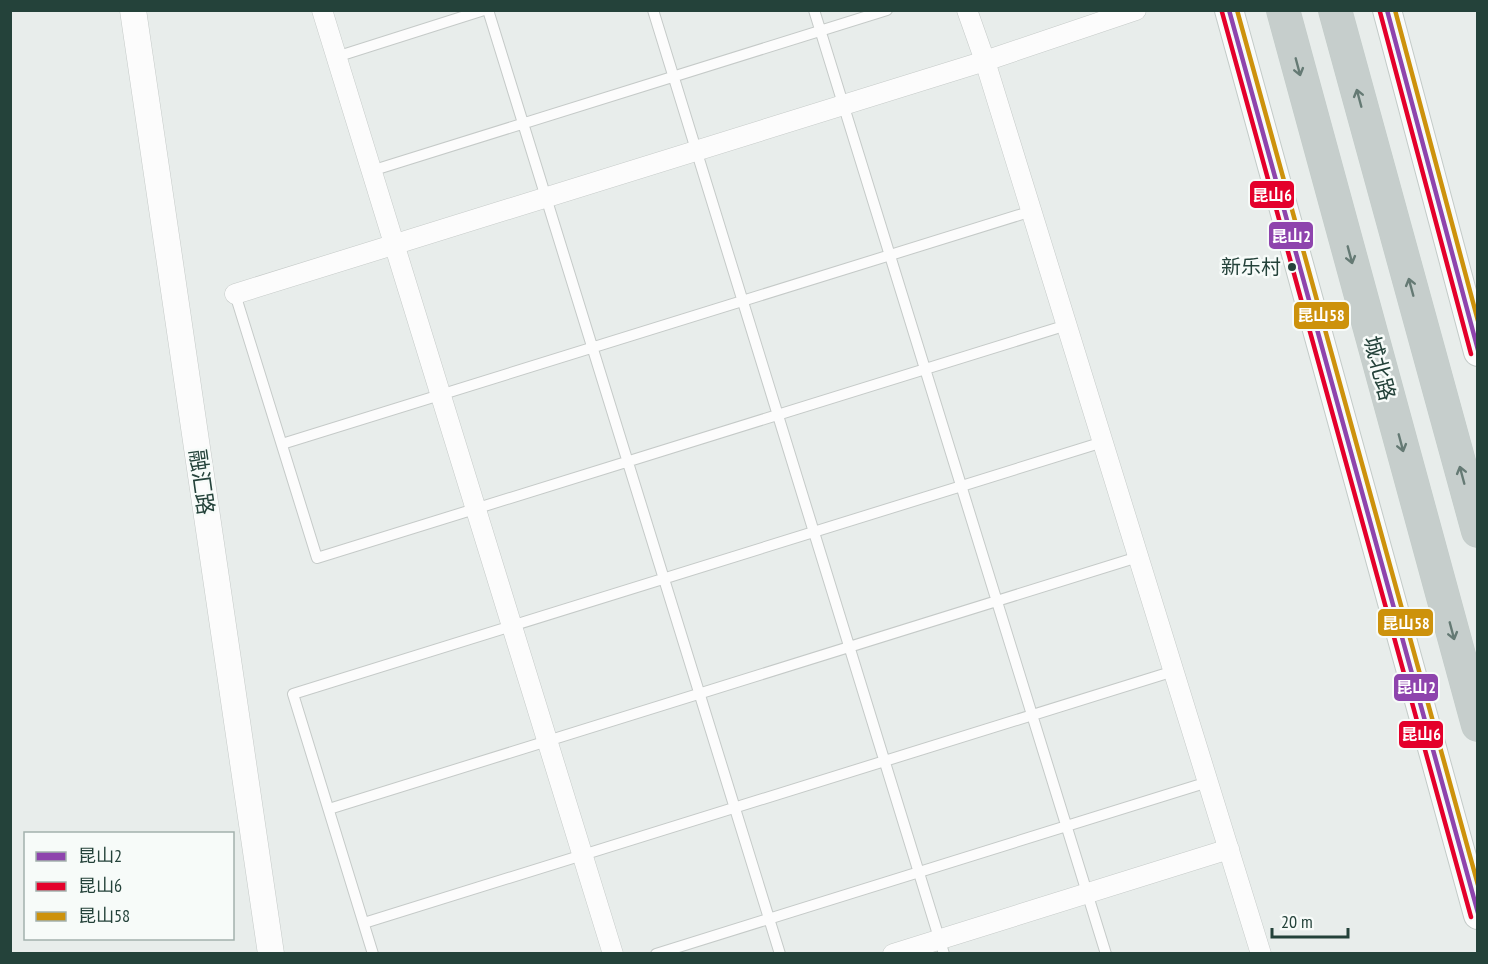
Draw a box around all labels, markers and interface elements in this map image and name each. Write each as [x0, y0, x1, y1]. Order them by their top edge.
one-way arrow [1293, 57, 1305, 76]
one-way arrow [1353, 89, 1364, 108]
line badge: 昆山6 [1249, 180, 1295, 209]
text: 昆山6 [1252, 185, 1292, 205]
line badge: 昆山2 [1268, 221, 1314, 250]
text: 昆山2 [1271, 226, 1311, 246]
one-way arrow [1344, 245, 1356, 264]
place label: 新乐村 [1221, 254, 1281, 280]
marker: 新乐村 [1286, 261, 1298, 273]
one-way arrow [1404, 277, 1416, 296]
line badge: 昆山58 [1293, 301, 1350, 330]
text: 昆山58 [1297, 305, 1345, 325]
street label: 城北路 [1358, 332, 1402, 404]
one-way arrow [1396, 433, 1407, 452]
street label: 融汇路 [184, 447, 220, 517]
one-way arrow [1456, 465, 1467, 484]
line badge: 昆山58 [1377, 608, 1434, 637]
text: 昆山58 [1382, 613, 1430, 633]
one-way arrow [1447, 622, 1458, 641]
line badge: 昆山2 [1393, 673, 1439, 702]
text: 昆山2 [1396, 677, 1436, 697]
line badge: 昆山6 [1398, 720, 1444, 749]
text: 昆山6 [1401, 724, 1441, 744]
legend [24, 832, 234, 940]
text: 昆山2 [78, 844, 122, 867]
text: 昆山6 [78, 874, 122, 897]
scale bar [1272, 901, 1348, 939]
text: 昆山58 [78, 904, 130, 927]
text: 20 m [1281, 910, 1313, 933]

